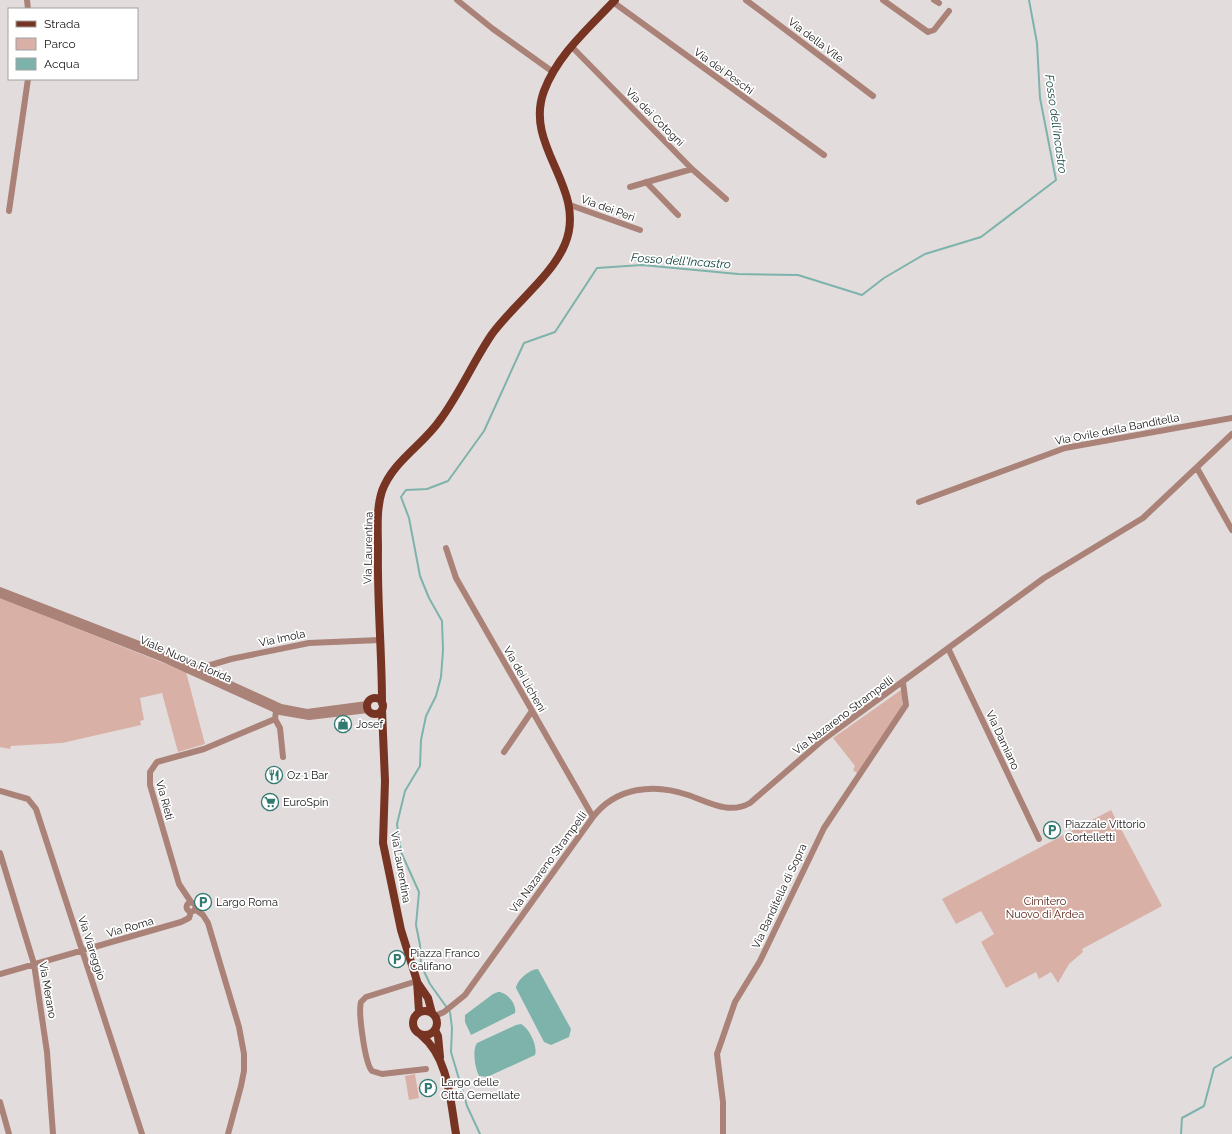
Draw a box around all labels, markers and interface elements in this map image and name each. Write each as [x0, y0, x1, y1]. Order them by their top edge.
legend [8, 8, 138, 80]
street label: Via della Vite [785, 15, 847, 66]
text: Strada [44, 17, 80, 31]
text: Parco [44, 37, 76, 51]
street label: Via dei Peschi [691, 45, 756, 97]
text: Acqua [44, 57, 80, 71]
water label: Fosso dell'Incastro [1042, 74, 1070, 175]
street label: Via dei Cotogni [623, 86, 686, 149]
street label: Via dei Peri [579, 193, 637, 224]
water label: Fosso dell'Incastro [631, 251, 731, 271]
street label: Via Ovile della Banditella [1054, 411, 1180, 448]
street label: Via Laurentina [361, 512, 376, 584]
street label: Via Imola [258, 627, 306, 650]
street label: Viale Nuova Florida [138, 633, 234, 686]
street label: Via dei Licheni [501, 644, 549, 714]
street label: Via Nazareno Strampelli [791, 673, 896, 757]
street label: Via Damiano [983, 708, 1022, 772]
shop icon: Josef [333, 714, 353, 734]
place label: Josef [356, 718, 383, 731]
restaurant icon: Oz 1 Bar [264, 765, 284, 785]
place label: Oz 1 Bar [287, 769, 328, 782]
street label: Via Rieti [153, 779, 176, 821]
supermarket icon: EuroSpin [260, 792, 280, 812]
place label: EuroSpin [283, 796, 329, 809]
street label: Via Nazareno Strampelli [507, 809, 590, 916]
place label: Piazzale Vittorio Cortelletti [1065, 818, 1146, 844]
parking icon: Piazzale Vittorio Cortelletti [1042, 820, 1062, 840]
street label: Via Laurentina [388, 830, 413, 904]
street label: Via Banditella di Sopra [749, 842, 810, 951]
parking icon: Largo Roma [193, 892, 213, 912]
park label: Cimitero Nuovo di Ardea [1006, 895, 1084, 921]
place label: Largo Roma [216, 896, 278, 909]
street label: Via Viareggio [75, 914, 108, 982]
street label: Via Roma [105, 915, 155, 940]
place label: Piazza Franco Califano [410, 947, 480, 973]
parking icon: Piazza Franco Califano [387, 949, 407, 969]
street label: Via Merano [36, 961, 59, 1020]
place label: Largo delle Città Gemellate [441, 1076, 521, 1102]
parking icon: Largo delle Città Gemellate [418, 1078, 438, 1098]

